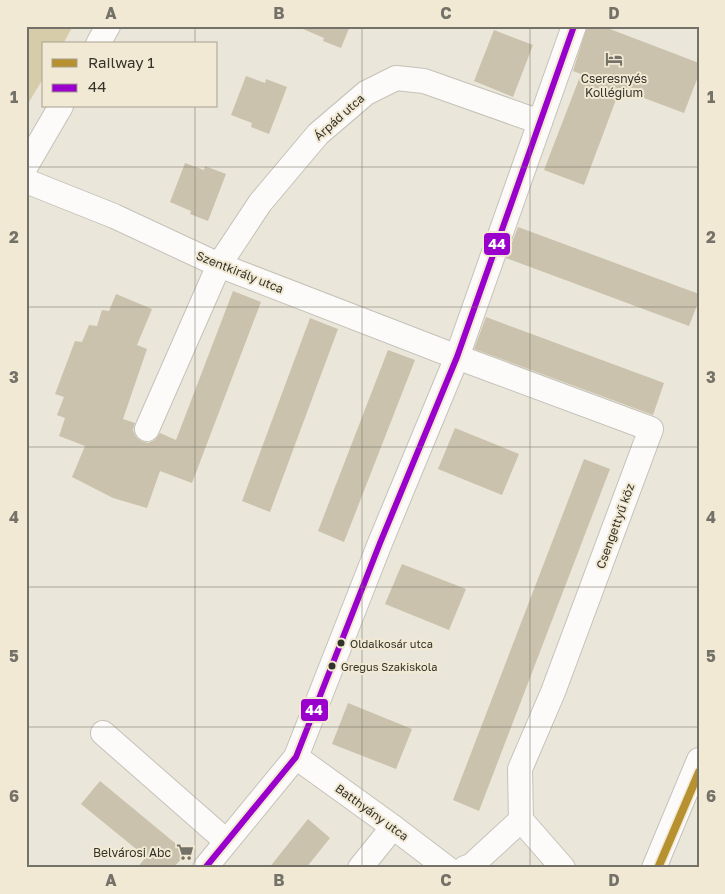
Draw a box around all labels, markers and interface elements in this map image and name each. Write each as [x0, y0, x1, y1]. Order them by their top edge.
text: A [105, 3, 117, 23]
text: B [273, 3, 285, 23]
text: C [440, 3, 452, 23]
text: D [608, 3, 620, 23]
legend [42, 42, 218, 108]
hotel icon: Cseresnyés Kollégium [604, 49, 624, 69]
text: Railway 1 [88, 53, 155, 71]
place label: Cseresnyés Kollégium [581, 71, 647, 100]
text: 44 [88, 77, 106, 95]
text: 1 [10, 87, 18, 107]
text: 1 [707, 87, 715, 107]
street label: Árpád utca [311, 90, 367, 144]
text: 2 [9, 227, 19, 247]
text: 2 [706, 227, 716, 247]
line badge: 44 [483, 232, 511, 256]
text: 44 [488, 235, 506, 252]
street label: Szentkirály utca [194, 248, 286, 296]
text: 3 [9, 367, 19, 387]
text: 3 [706, 367, 716, 387]
street label: Csengettyű köz [593, 481, 637, 571]
text: 4 [9, 507, 19, 527]
text: 4 [706, 507, 716, 527]
place label: Oldalkosár utca [350, 637, 433, 650]
marker: Oldalkosár utca [336, 638, 346, 648]
text: 5 [9, 646, 19, 666]
text: 5 [706, 646, 716, 666]
place label: Gregus Szakiskola [341, 660, 437, 673]
marker: Gregus Szakiskola [327, 661, 337, 671]
line badge: 44 [300, 698, 329, 722]
text: 44 [305, 701, 323, 718]
street label: Batthyány utca [333, 780, 411, 844]
text: 6 [9, 786, 19, 806]
text: 6 [706, 786, 716, 806]
supermarket icon: Belvárosi Abc [175, 842, 195, 862]
place label: Belvárosi Abc [93, 845, 171, 860]
text: A [105, 870, 117, 890]
text: B [273, 870, 285, 890]
text: C [440, 870, 452, 890]
text: D [608, 870, 620, 890]

